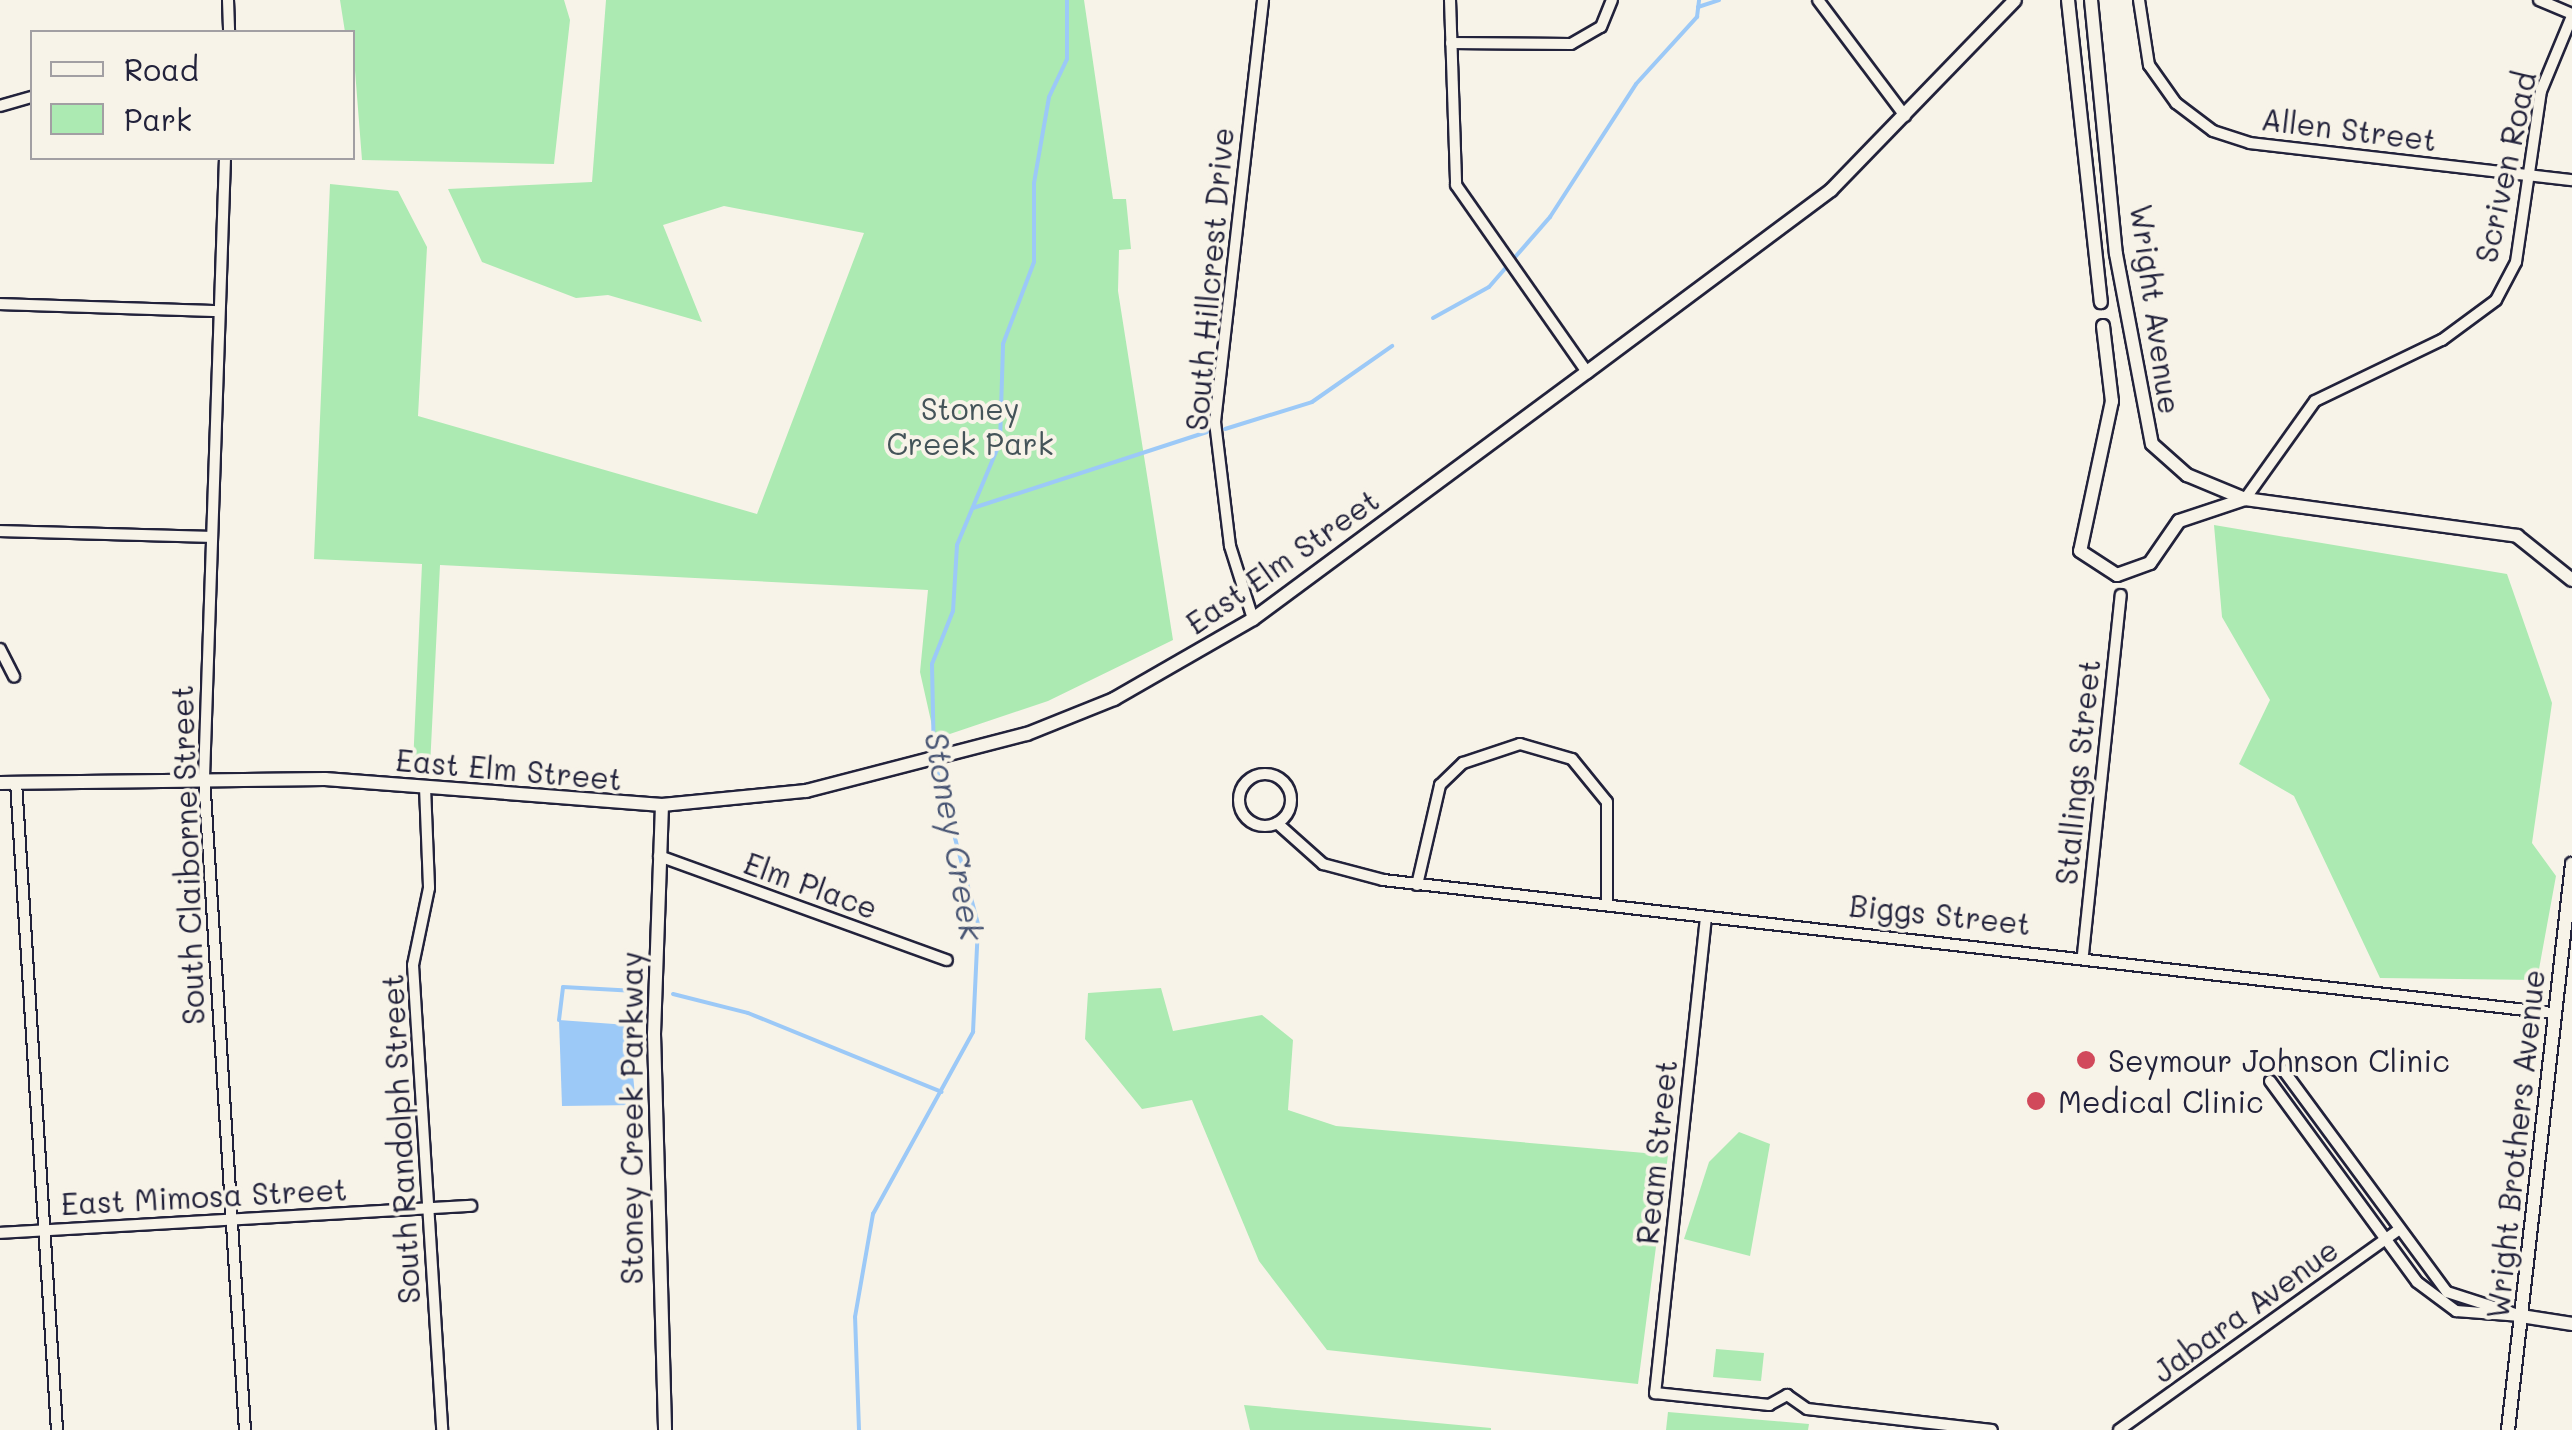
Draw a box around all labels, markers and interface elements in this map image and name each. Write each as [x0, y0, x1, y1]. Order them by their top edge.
legend [30, 30, 355, 160]
text: Road [124, 49, 199, 89]
street label: Scriven Road [2467, 68, 2543, 266]
text: Park [124, 99, 192, 139]
street label: Allen Street [2259, 100, 2439, 158]
street label: South Hillcrest Drive [1178, 126, 1240, 432]
street label: Wright Avenue [2123, 202, 2189, 416]
park label: Stoney Creek Park [886, 390, 1054, 460]
street label: East Elm Street [1179, 481, 1385, 641]
street label: Stallings Street [2047, 657, 2107, 887]
street label: South Claiborne Street [163, 685, 211, 1025]
water label: Stoney Creek [918, 729, 992, 943]
street label: East Elm Street [394, 741, 624, 797]
street label: Elm Place [740, 844, 882, 926]
street label: Biggs Street [1847, 887, 2033, 941]
street label: Stoney Creek Parkway [613, 951, 649, 1285]
street label: Wright Brothers Avenue [2479, 968, 2551, 1320]
street label: South Randolph Street [373, 973, 427, 1305]
place label: Seymour Johnson Clinic [2108, 1042, 2450, 1078]
marker: Seymour Johnson Clinic [2073, 1047, 2099, 1073]
street label: Ream Street [1628, 1058, 1684, 1246]
place label: Medical Clinic [2058, 1083, 2264, 1119]
marker: Medical Clinic [2023, 1088, 2049, 1114]
street label: East Mimosa Street [60, 1171, 348, 1221]
street label: Jabara Avenue [2145, 1231, 2345, 1389]

